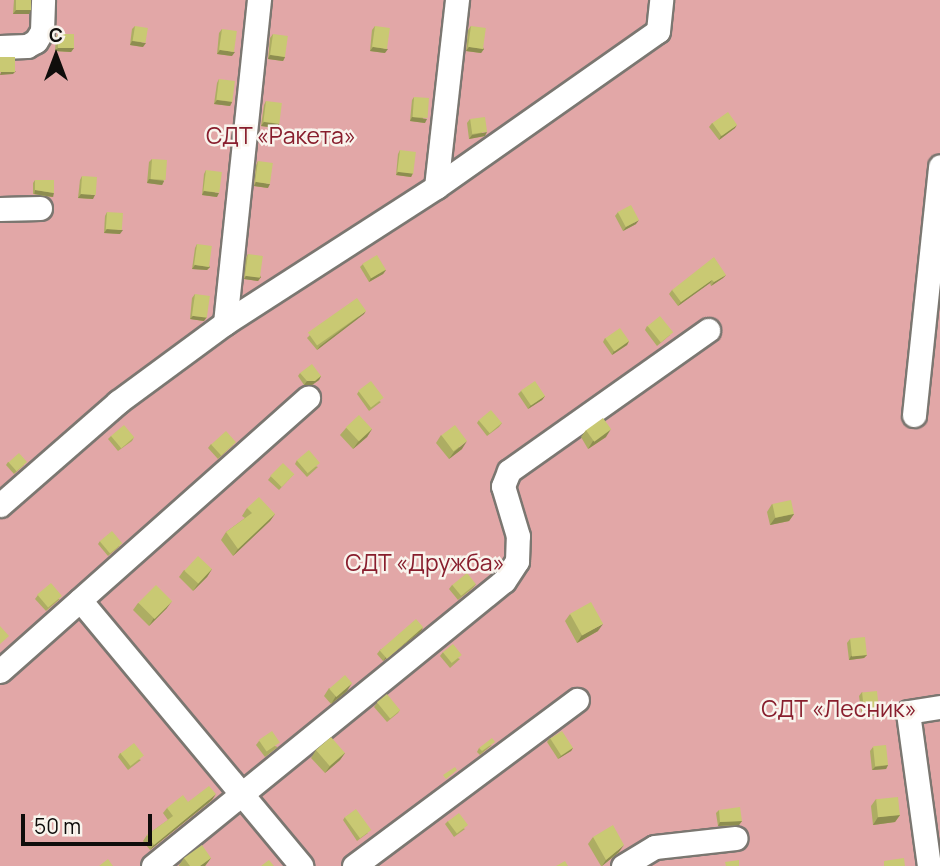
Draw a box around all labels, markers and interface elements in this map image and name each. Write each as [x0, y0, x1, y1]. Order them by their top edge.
north arrow [21, 21, 91, 91]
text: С [49, 22, 63, 48]
park label: СДТ «Ракета» [206, 121, 356, 149]
park label: СДТ «Дружба» [345, 548, 505, 576]
park label: СДТ «Лесник» [761, 694, 917, 722]
scale bar [24, 800, 156, 844]
text: 50 m [34, 812, 81, 840]

